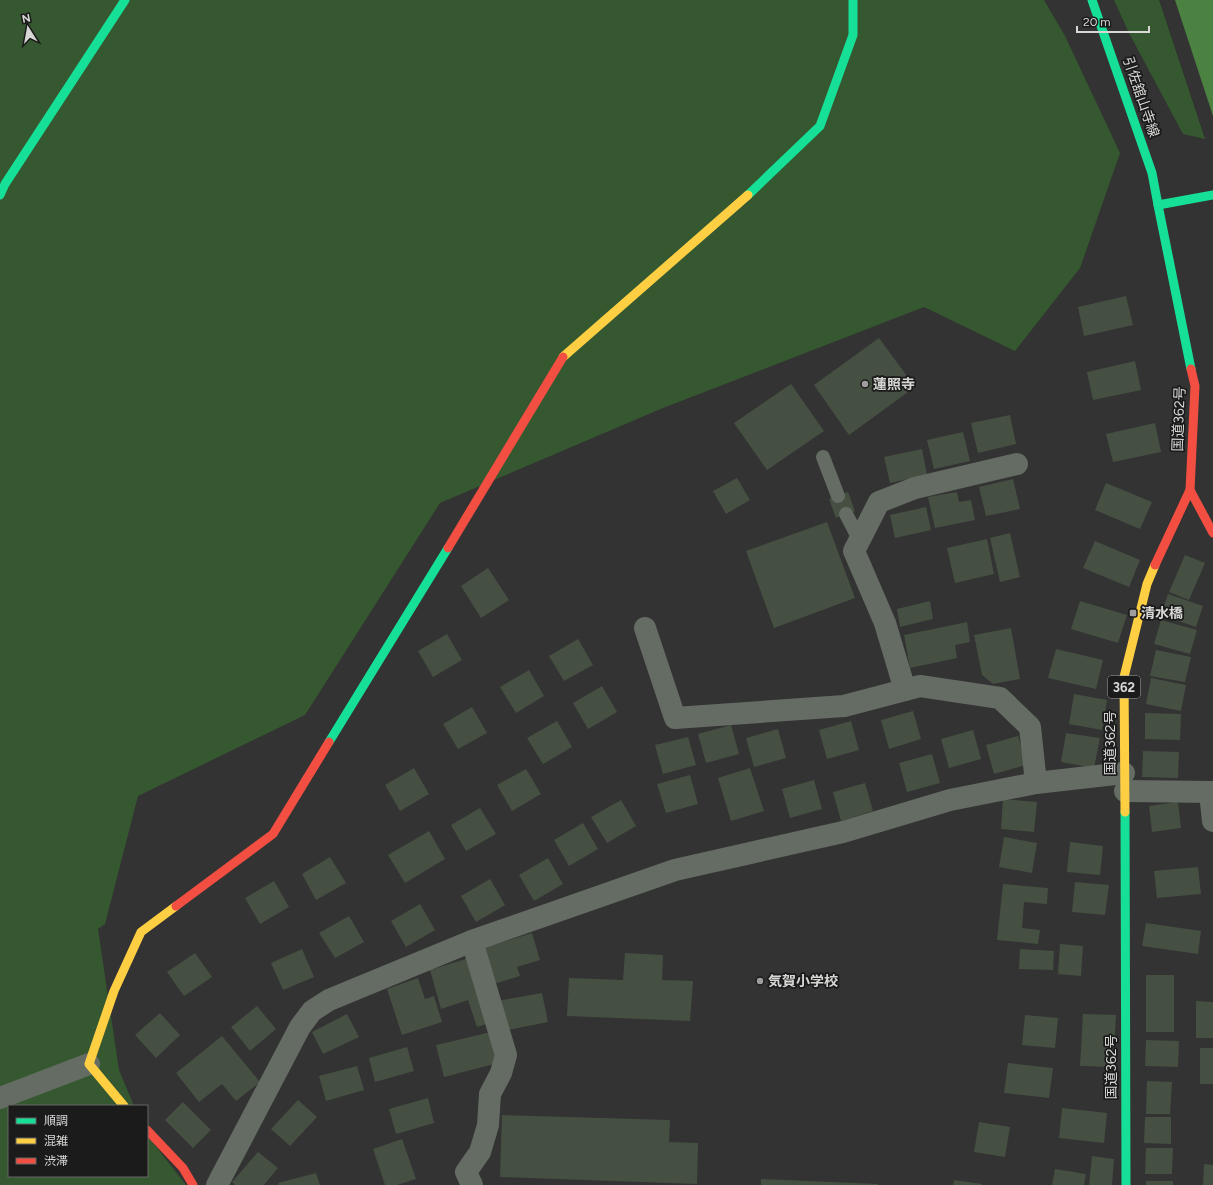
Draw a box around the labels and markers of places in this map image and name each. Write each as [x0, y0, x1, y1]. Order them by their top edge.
place label: 蓮照寺 [873, 376, 915, 393]
marker: 蓮照寺 [860, 379, 870, 389]
place label: 清水橋 [1141, 605, 1183, 622]
marker: 清水橋 [1128, 608, 1138, 618]
place label: 気賀小学校 [768, 973, 838, 990]
marker: 気賀小学校 [755, 976, 765, 986]

